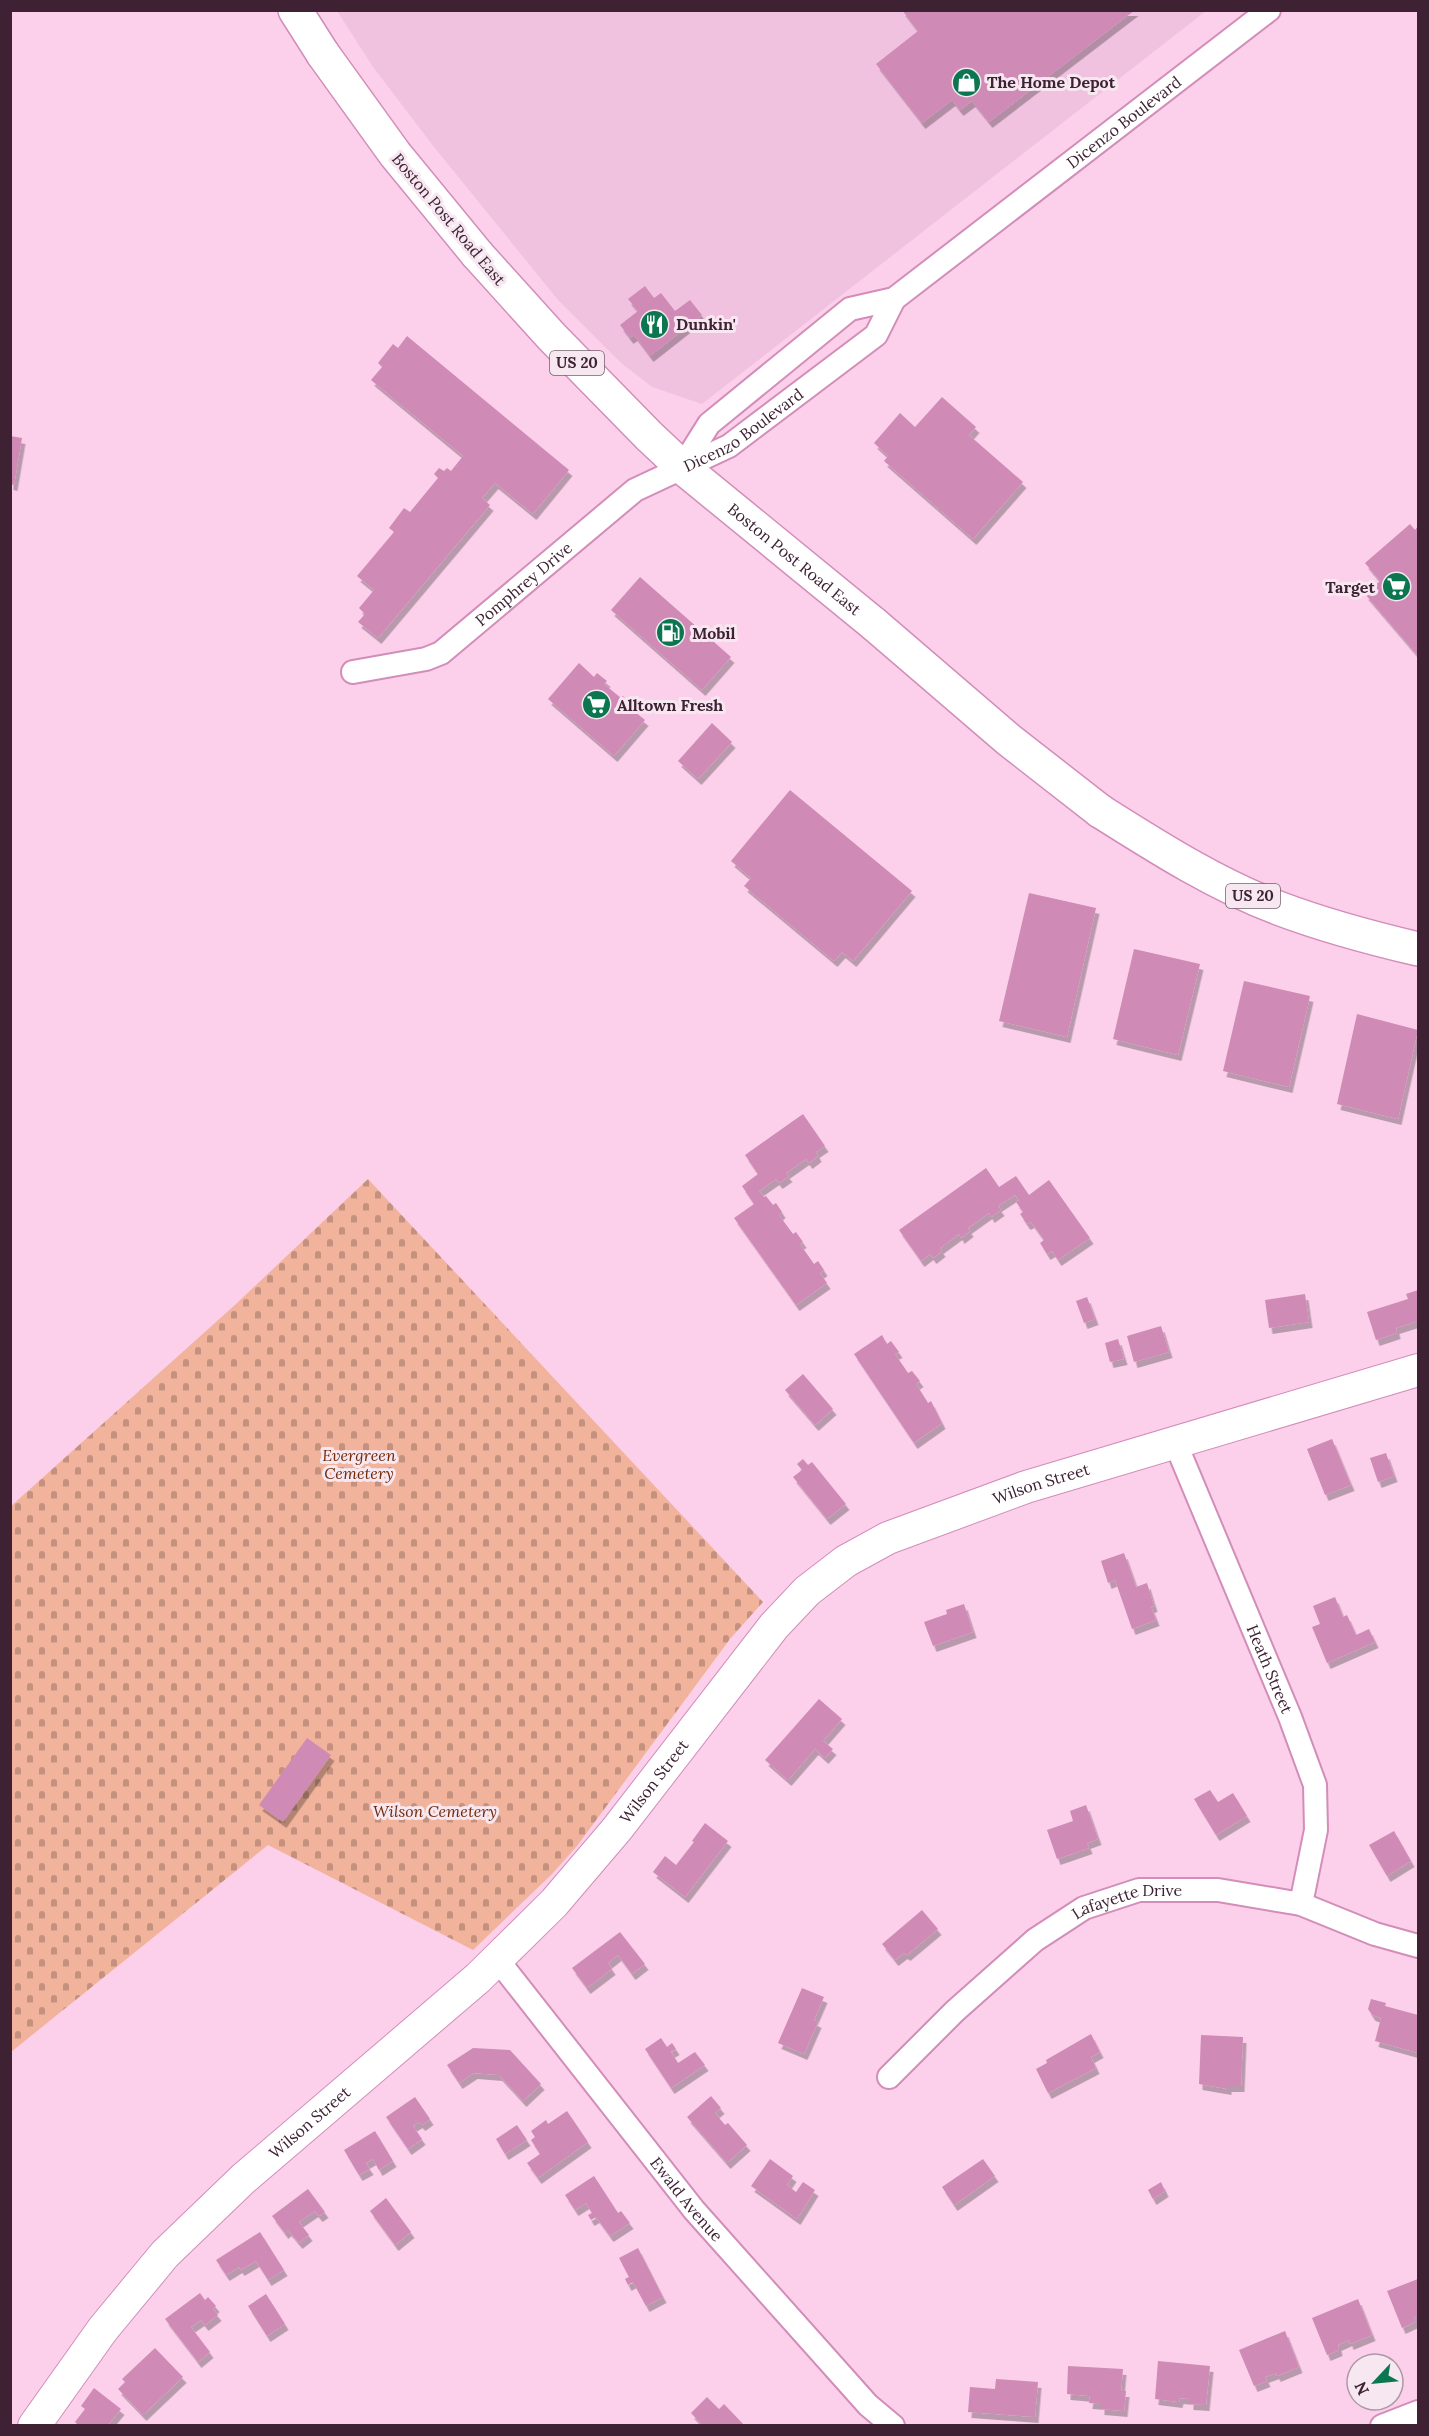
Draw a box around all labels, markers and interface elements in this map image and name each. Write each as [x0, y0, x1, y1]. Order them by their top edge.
shop icon: The Home Depot [950, 66, 982, 98]
street label: Dicenzo Boulevard [1063, 71, 1185, 172]
place label: The Home Depot [987, 72, 1116, 92]
street label: Boston Post Road East [388, 149, 511, 290]
restaurant icon: Dunkin' [639, 308, 671, 340]
place label: Dunkin' [676, 314, 736, 334]
road number: US 20 [550, 351, 604, 375]
street label: Dicenzo Boulevard [680, 383, 807, 476]
street label: Boston Post Road East [724, 499, 866, 620]
street label: Pomphrey Drive [471, 537, 576, 630]
supermarket icon: Target [1380, 571, 1412, 603]
place label: Target [1325, 577, 1375, 597]
fuel station icon: Mobil [655, 617, 687, 649]
place label: Mobil [692, 623, 736, 643]
supermarket icon: Alltown Fresh [580, 689, 612, 721]
place label: Alltown Fresh [617, 695, 723, 715]
road number: US 20 [1226, 884, 1280, 908]
park label: Evergreen Cemetery [322, 1445, 396, 1483]
street label: Wilson Street [990, 1458, 1093, 1509]
street label: Heath Street [1242, 1622, 1298, 1717]
street label: Wilson Street [615, 1735, 693, 1827]
park label: Wilson Cemetery [373, 1801, 497, 1821]
street label: Lafayette Drive [1068, 1880, 1183, 1923]
street label: Wilson Street [265, 2081, 355, 2162]
street label: Ewald Avenue [646, 2153, 727, 2246]
north arrow [1345, 2352, 1405, 2412]
text: N [1350, 2379, 1373, 2399]

